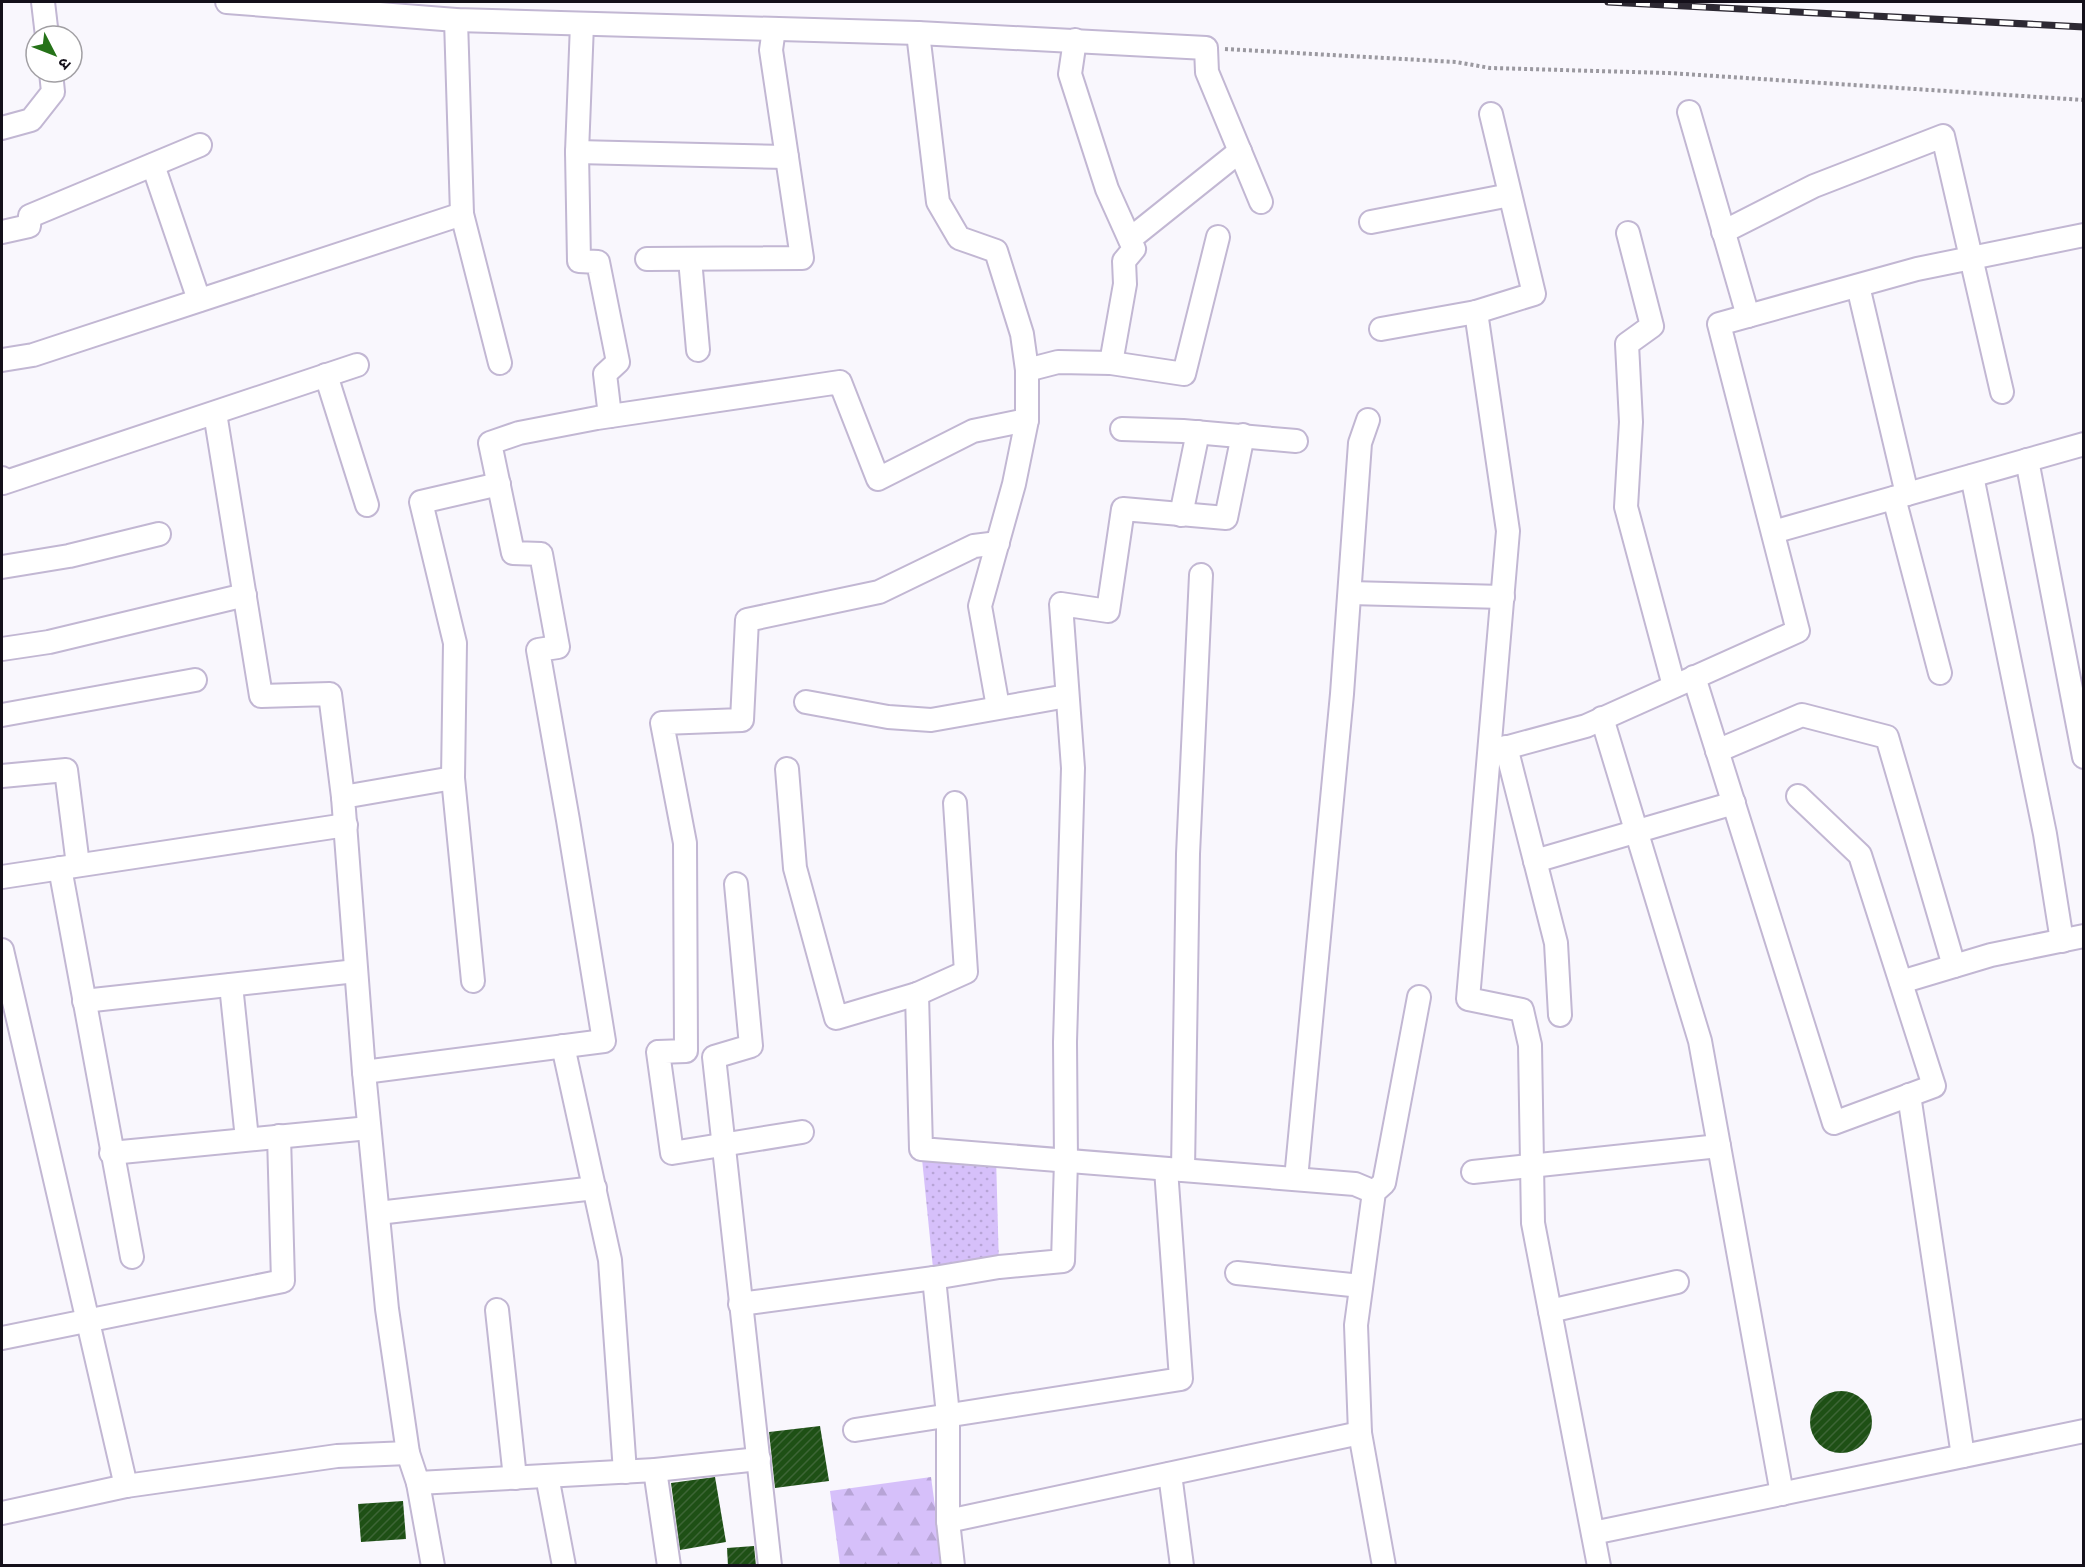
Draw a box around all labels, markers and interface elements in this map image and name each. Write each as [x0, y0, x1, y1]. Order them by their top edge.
north arrow [24, 24, 84, 84]
text: उ [54, 54, 75, 74]

